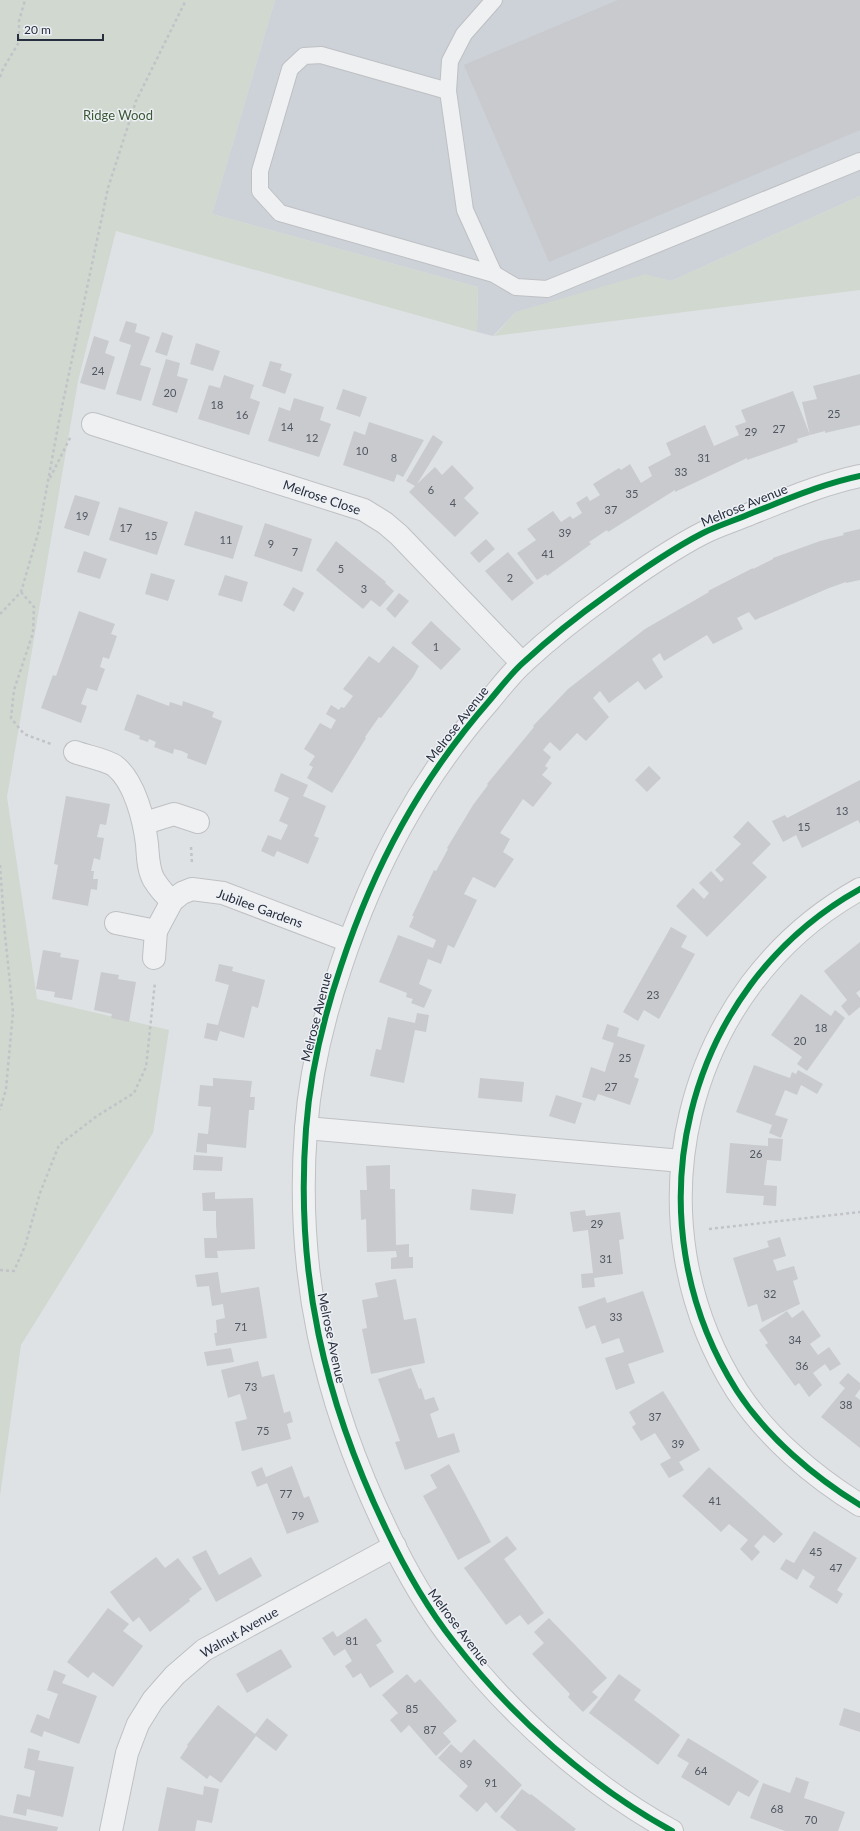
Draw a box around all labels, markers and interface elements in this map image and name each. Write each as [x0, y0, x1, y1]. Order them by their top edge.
scale bar [18, 16, 103, 42]
text: 20 m [24, 22, 51, 37]
park label: Ridge Wood [83, 107, 153, 123]
house number: 24 [92, 364, 105, 377]
house number: 20 [164, 386, 177, 399]
house number: 18 [211, 398, 223, 411]
house number: 25 [828, 407, 840, 420]
house number: 16 [236, 408, 248, 421]
house number: 14 [281, 420, 294, 433]
house number: 27 [773, 422, 785, 435]
house number: 29 [745, 425, 757, 438]
house number: 12 [306, 431, 318, 444]
house number: 10 [356, 444, 369, 457]
house number: 8 [391, 451, 397, 464]
house number: 31 [698, 451, 710, 464]
house number: 33 [675, 465, 687, 478]
street label: Melrose Close [281, 476, 363, 518]
street label: Melrose Avenue [698, 480, 790, 530]
house number: 6 [428, 483, 434, 496]
house number: 35 [626, 487, 638, 500]
house number: 4 [450, 496, 457, 509]
house number: 37 [605, 503, 617, 516]
house number: 19 [76, 509, 88, 522]
house number: 17 [120, 521, 132, 534]
house number: 39 [559, 526, 571, 539]
house number: 15 [145, 529, 157, 542]
house number: 11 [220, 533, 232, 546]
house number: 9 [268, 537, 274, 550]
house number: 7 [292, 545, 298, 558]
house number: 41 [542, 547, 554, 560]
house number: 5 [338, 562, 344, 575]
house number: 2 [507, 571, 513, 584]
house number: 3 [361, 582, 367, 595]
house number: 1 [433, 640, 439, 653]
street label: Melrose Avenue [422, 683, 492, 765]
house number: 13 [836, 804, 848, 817]
house number: 15 [798, 820, 810, 833]
street label: Jubilee Gardens [215, 885, 306, 931]
street label: Melrose Avenue [297, 970, 335, 1064]
house number: 23 [647, 988, 659, 1001]
house number: 18 [815, 1021, 827, 1034]
house number: 20 [794, 1034, 807, 1047]
house number: 25 [619, 1051, 631, 1064]
house number: 27 [605, 1080, 617, 1093]
house number: 26 [750, 1147, 762, 1160]
house number: 29 [591, 1217, 603, 1230]
house number: 31 [600, 1252, 612, 1265]
house number: 32 [764, 1287, 776, 1300]
street label: Melrose Avenue [315, 1291, 349, 1385]
house number: 33 [610, 1310, 622, 1323]
house number: 71 [235, 1320, 247, 1333]
house number: 34 [789, 1333, 802, 1346]
house number: 36 [796, 1359, 808, 1372]
house number: 73 [245, 1380, 257, 1393]
house number: 38 [840, 1398, 852, 1411]
house number: 37 [649, 1410, 661, 1423]
house number: 75 [257, 1424, 269, 1437]
house number: 39 [672, 1437, 684, 1450]
house number: 77 [280, 1487, 292, 1500]
house number: 41 [709, 1494, 721, 1507]
house number: 79 [292, 1509, 304, 1522]
house number: 45 [810, 1545, 822, 1558]
house number: 47 [830, 1561, 842, 1574]
street label: Melrose Avenue [425, 1585, 493, 1669]
street label: Walnut Avenue [197, 1603, 281, 1661]
house number: 81 [346, 1634, 358, 1647]
house number: 85 [406, 1702, 418, 1715]
house number: 87 [424, 1723, 436, 1736]
house number: 89 [460, 1757, 472, 1770]
house number: 64 [695, 1764, 708, 1777]
house number: 91 [485, 1776, 497, 1789]
house number: 68 [771, 1802, 783, 1815]
house number: 70 [805, 1813, 818, 1826]

